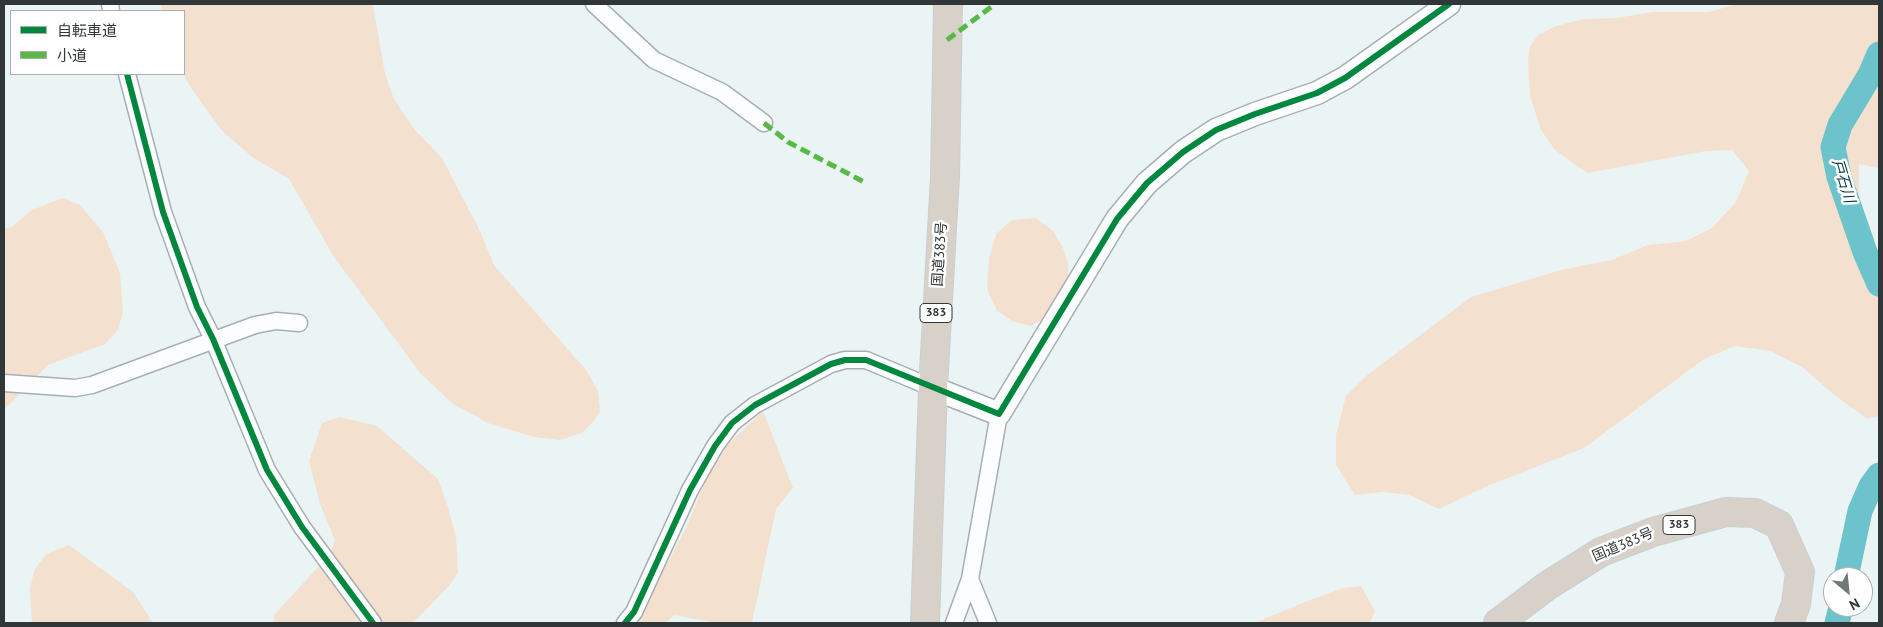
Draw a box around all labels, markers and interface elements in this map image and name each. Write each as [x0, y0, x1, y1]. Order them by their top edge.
legend [10, 10, 185, 75]
text: 自転車道 [57, 21, 117, 40]
text: 小道 [57, 46, 87, 65]
water label: 戸石川 [1828, 157, 1858, 205]
street label: 国道383号 [929, 221, 951, 287]
road number: 383 [920, 304, 952, 322]
road number: 383 [1663, 516, 1695, 534]
street label: 国道383号 [1590, 525, 1656, 565]
north arrow [1823, 567, 1873, 617]
text: N [1846, 594, 1863, 614]

